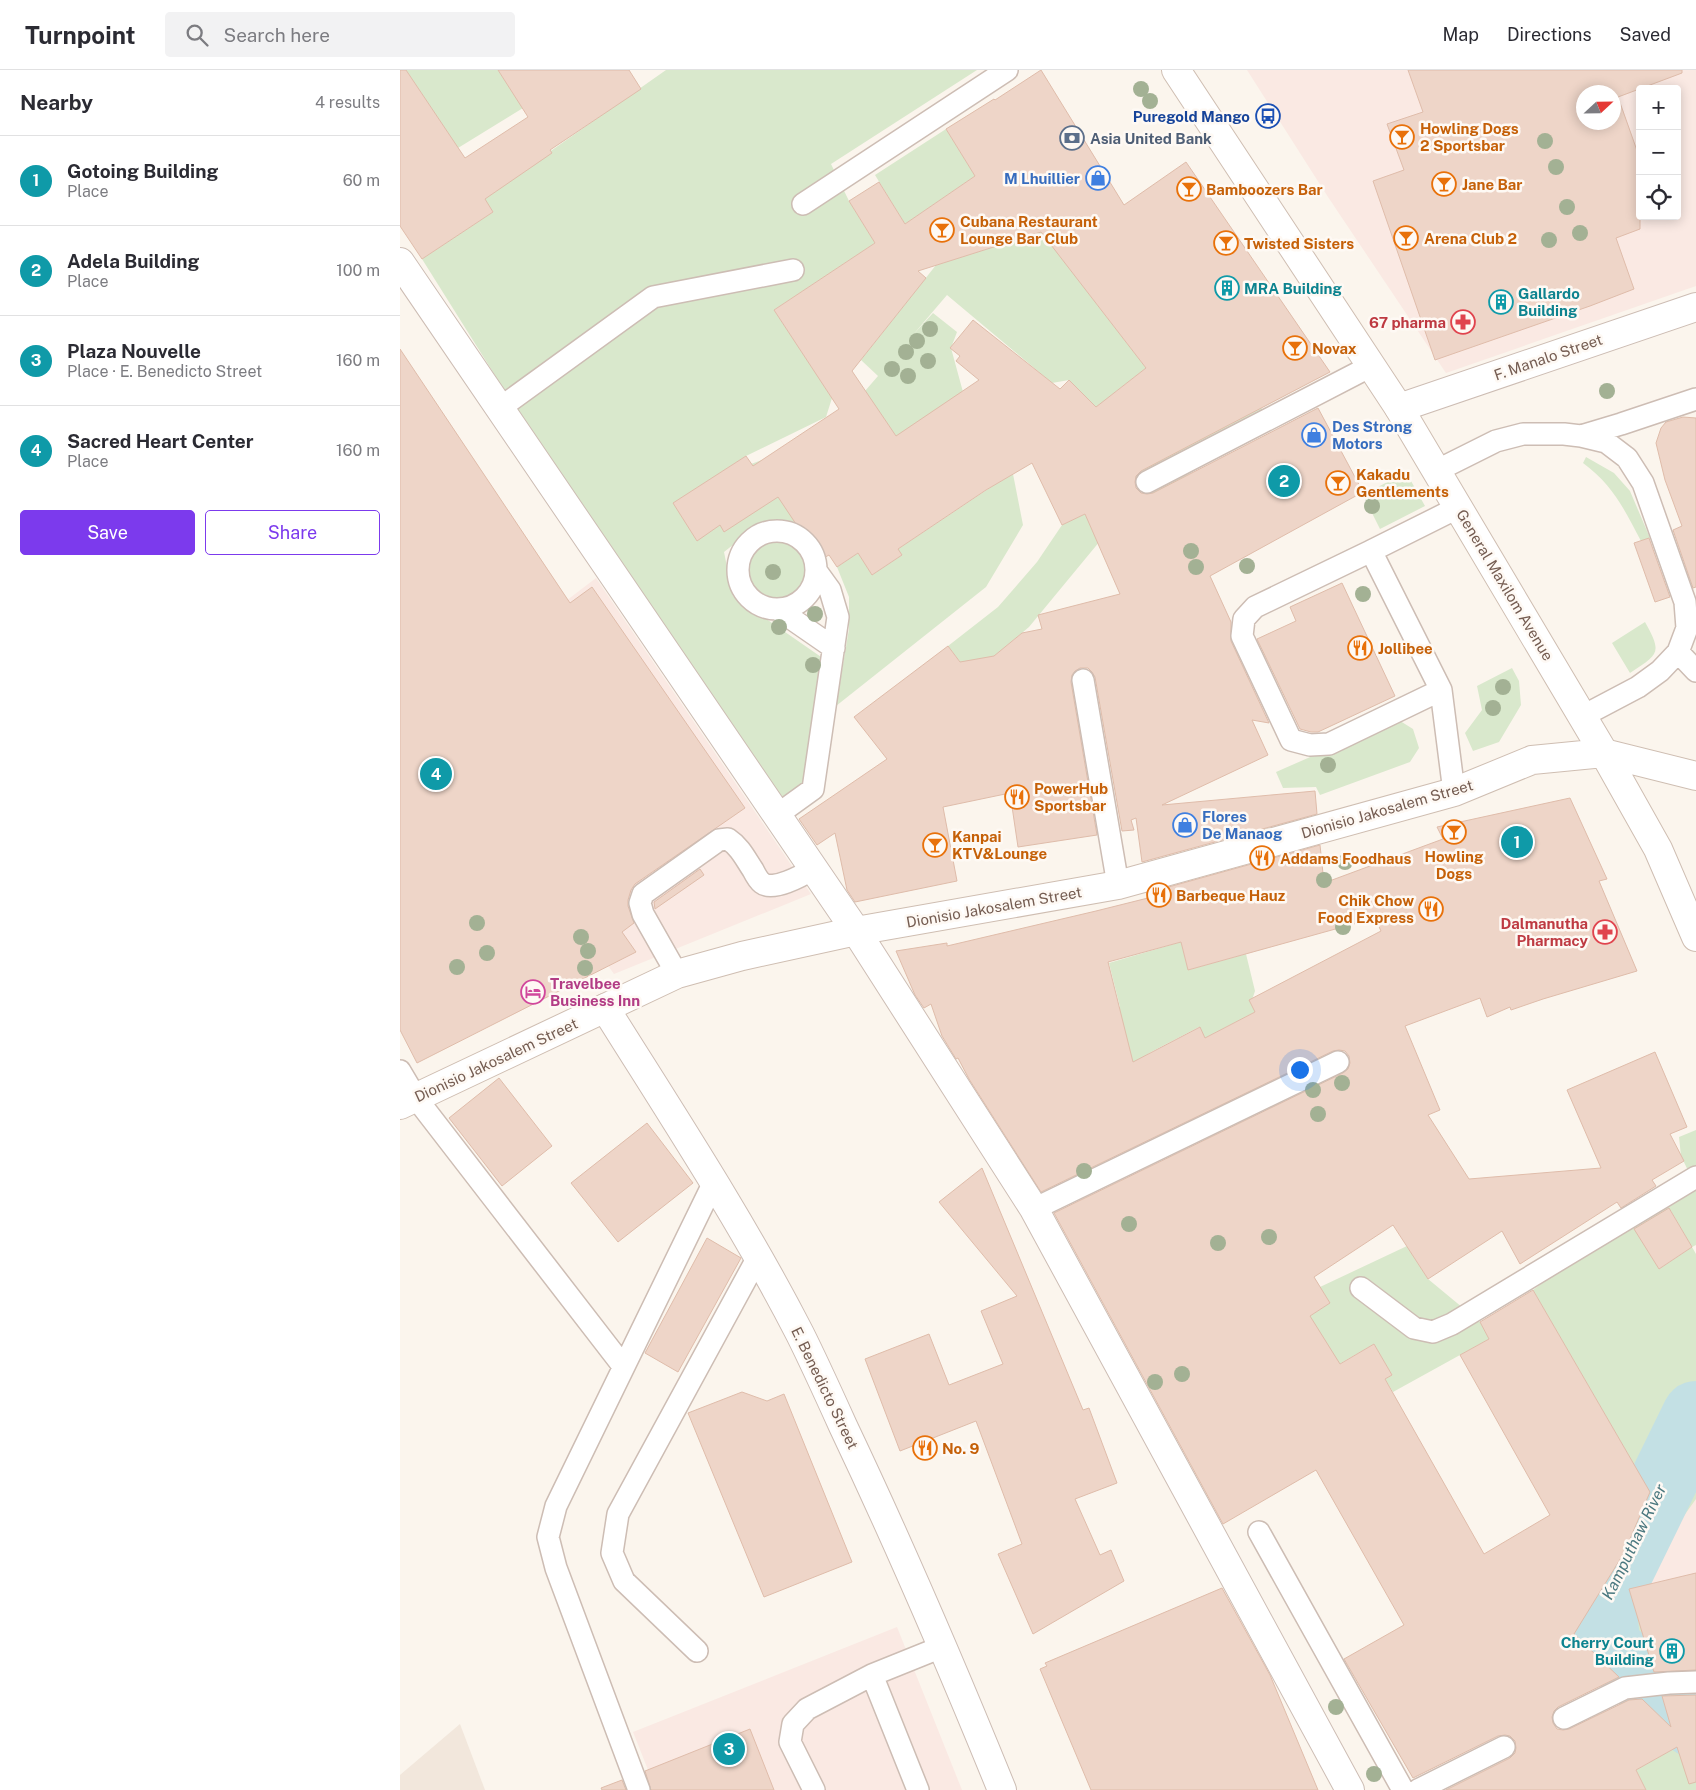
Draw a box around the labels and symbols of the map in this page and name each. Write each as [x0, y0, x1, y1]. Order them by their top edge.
north arrow [1576, 85, 1621, 130]
bus stop icon: Puregold Mango [1255, 103, 1281, 129]
place label: Puregold Mango [1133, 108, 1250, 125]
place label: Howling Dogs 2 Sportsbar [1420, 120, 1519, 154]
bar icon: Howling Dogs 2 Sportsbar [1389, 124, 1415, 150]
bank icon: Asia United Bank [1059, 125, 1085, 151]
place label: Asia United Bank [1090, 130, 1212, 147]
shop icon: M Lhuillier [1085, 165, 1111, 191]
place label: M Lhuillier [1004, 170, 1080, 187]
bar icon: Jane Bar [1431, 171, 1457, 197]
bar icon: Bamboozers Bar [1176, 176, 1202, 202]
place label: Jane Bar [1462, 176, 1522, 193]
place label: Bamboozers Bar [1206, 181, 1323, 198]
place label: Cubana Restaurant Lounge Bar Club [960, 213, 1098, 247]
bar icon: Cubana Restaurant Lounge Bar Club [929, 217, 955, 243]
bar icon: Arena Club 2 [1393, 225, 1419, 251]
bar icon: Twisted Sisters [1213, 230, 1239, 256]
place label: Arena Club 2 [1424, 230, 1517, 247]
place label: Twisted Sisters [1244, 235, 1354, 252]
building icon: MRA Building [1214, 275, 1240, 301]
place label: MRA Building [1244, 280, 1342, 297]
place label: Gallardo Building [1518, 285, 1580, 319]
building icon: Gallardo Building [1488, 289, 1514, 315]
pharmacy icon: 67 pharma [1450, 309, 1476, 335]
place label: 67 pharma [1369, 314, 1446, 331]
street label: F. Manalo Street [1492, 330, 1605, 384]
bar icon: Novax [1282, 335, 1308, 361]
place label: Novax [1312, 340, 1357, 357]
place label: Des Strong Motors [1332, 418, 1413, 452]
shop icon: Des Strong Motors [1301, 422, 1327, 448]
pin: 2 [1268, 462, 1300, 500]
place label: Kakadu Gentlements [1356, 466, 1449, 500]
bar icon: Kakadu Gentlements [1325, 470, 1351, 496]
street label: General Maxilom Avenue [1453, 506, 1557, 664]
restaurant icon: Jollibee [1347, 635, 1373, 661]
place label: Jollibee [1378, 640, 1433, 657]
pin: 4 [420, 755, 452, 793]
street label: Dionisio Jakosalem Street [1299, 776, 1475, 842]
place label: PowerHub Sportsbar [1034, 780, 1108, 814]
restaurant icon: PowerHub Sportsbar [1004, 784, 1030, 810]
place label: Flores De Manaog [1202, 808, 1283, 842]
shop icon: Flores De Manaog [1172, 812, 1198, 838]
bar icon: Howling Dogs [1441, 819, 1467, 845]
pin: 1 [1501, 823, 1533, 861]
place label: Kanpai KTV&Lounge [952, 828, 1047, 862]
bar icon: Kanpai KTV&Lounge [922, 832, 948, 858]
restaurant icon: Addams Foodhaus [1249, 845, 1275, 871]
place label: Howling Dogs [1425, 848, 1484, 882]
place label: Addams Foodhaus [1280, 850, 1412, 867]
restaurant icon: Barbeque Hauz [1146, 882, 1172, 908]
street label: Dionisio Jakosalem Street [905, 883, 1083, 931]
place label: Barbeque Hauz [1176, 887, 1285, 904]
place label: Chik Chow Food Express [1317, 892, 1414, 926]
restaurant icon: Chik Chow Food Express [1418, 896, 1444, 922]
place label: Dalmanutha Pharmacy [1501, 915, 1589, 949]
pharmacy icon: Dalmanutha Pharmacy [1592, 919, 1618, 945]
place label: Travelbee Business Inn [550, 975, 640, 1009]
hotel icon: Travelbee Business Inn [520, 979, 546, 1005]
street label: Dionisio Jakosalem Street [412, 1015, 580, 1105]
your location [1287, 1057, 1313, 1083]
street label: E. Benedicto Street [788, 1324, 862, 1452]
restaurant icon: No. 9 [912, 1435, 938, 1461]
place label: No. 9 [942, 1440, 980, 1457]
water label: Kamputhaw River [1598, 1480, 1671, 1603]
place label: Cherry Court Building [1561, 1634, 1655, 1668]
building icon: Cherry Court Building [1659, 1638, 1685, 1664]
pin: 3 [713, 1730, 745, 1768]

